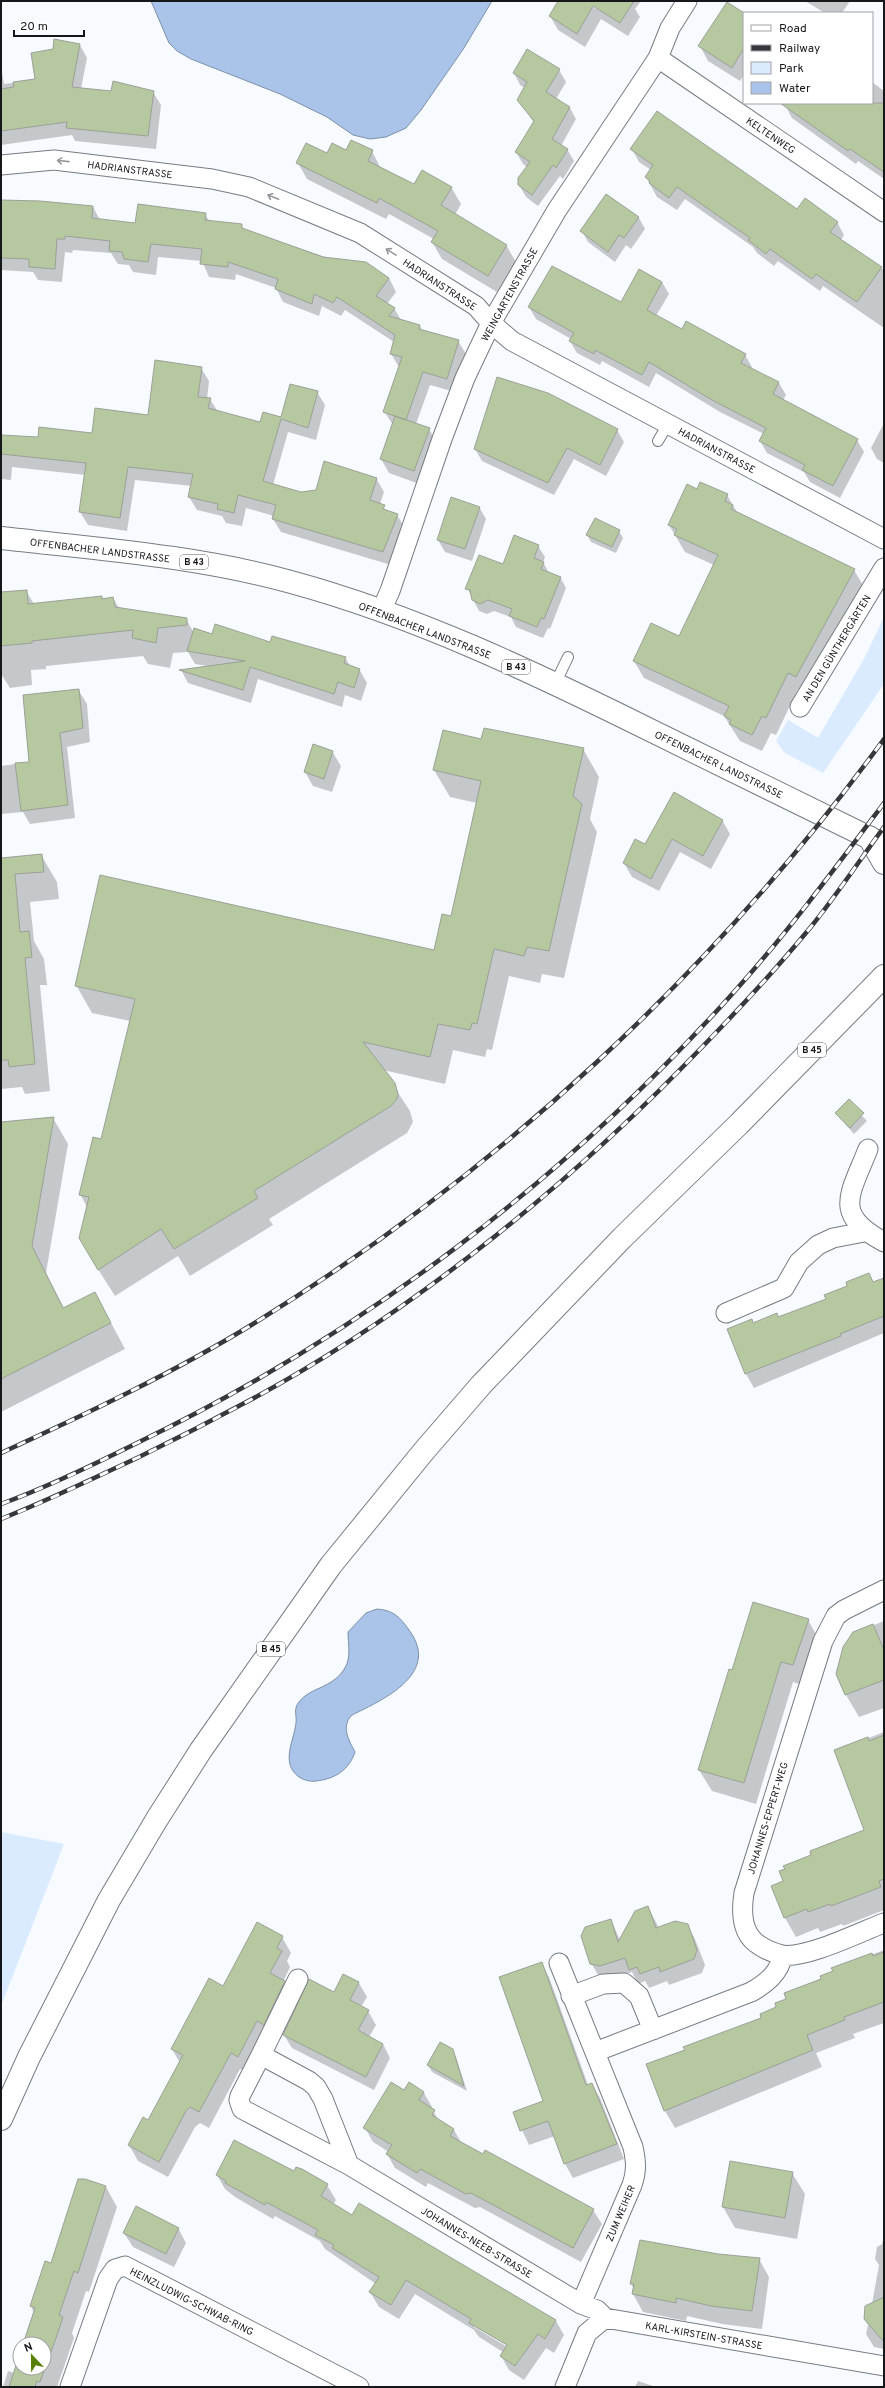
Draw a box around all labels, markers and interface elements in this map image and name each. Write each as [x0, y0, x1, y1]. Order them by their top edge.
scale bar [14, 12, 84, 38]
legend [743, 12, 873, 104]
text: 20 m [20, 19, 48, 35]
text: Road [779, 21, 807, 37]
text: Railway [779, 41, 820, 57]
text: Park [779, 61, 804, 77]
text: Water [779, 81, 811, 97]
street label: KELTENWEG [743, 115, 797, 158]
one-way arrow [57, 157, 70, 165]
street label: HADRIANSTRASSE [87, 159, 173, 182]
one-way arrow [268, 193, 280, 200]
street label: WEINGARTENSTRASSE [479, 246, 541, 344]
one-way arrow [386, 248, 397, 256]
street label: HADRIANSTRASSE [400, 256, 479, 314]
street label: HADRIANSTRASSE [675, 425, 757, 477]
street label: OFFENBACHER LANDSTRASSE [29, 536, 171, 567]
road number: B 43 [180, 555, 208, 569]
street label: AN DEN GÜNTHERGÄRTEN [800, 593, 874, 705]
street label: OFFENBACHER LANDSTRASSE [356, 600, 493, 663]
road number: B 43 [502, 660, 530, 674]
street label: OFFENBACHER LANDSTRASSE [652, 729, 785, 802]
road number: B 45 [798, 1043, 826, 1057]
road number: B 45 [257, 1642, 285, 1656]
street label: JOHANNES-EPPERT-WEG [745, 1761, 792, 1876]
street label: ZUM WEIHER [604, 2183, 639, 2244]
street label: JOHANNES-NEEB-STRASSE [418, 2205, 534, 2282]
street label: HEINZLUDWIG-SCHWAB-RING [127, 2265, 256, 2339]
street label: KARL-KIRSTEIN-STRASSE [644, 2320, 764, 2353]
north arrow [12, 2336, 52, 2376]
text: N [22, 2340, 35, 2356]

